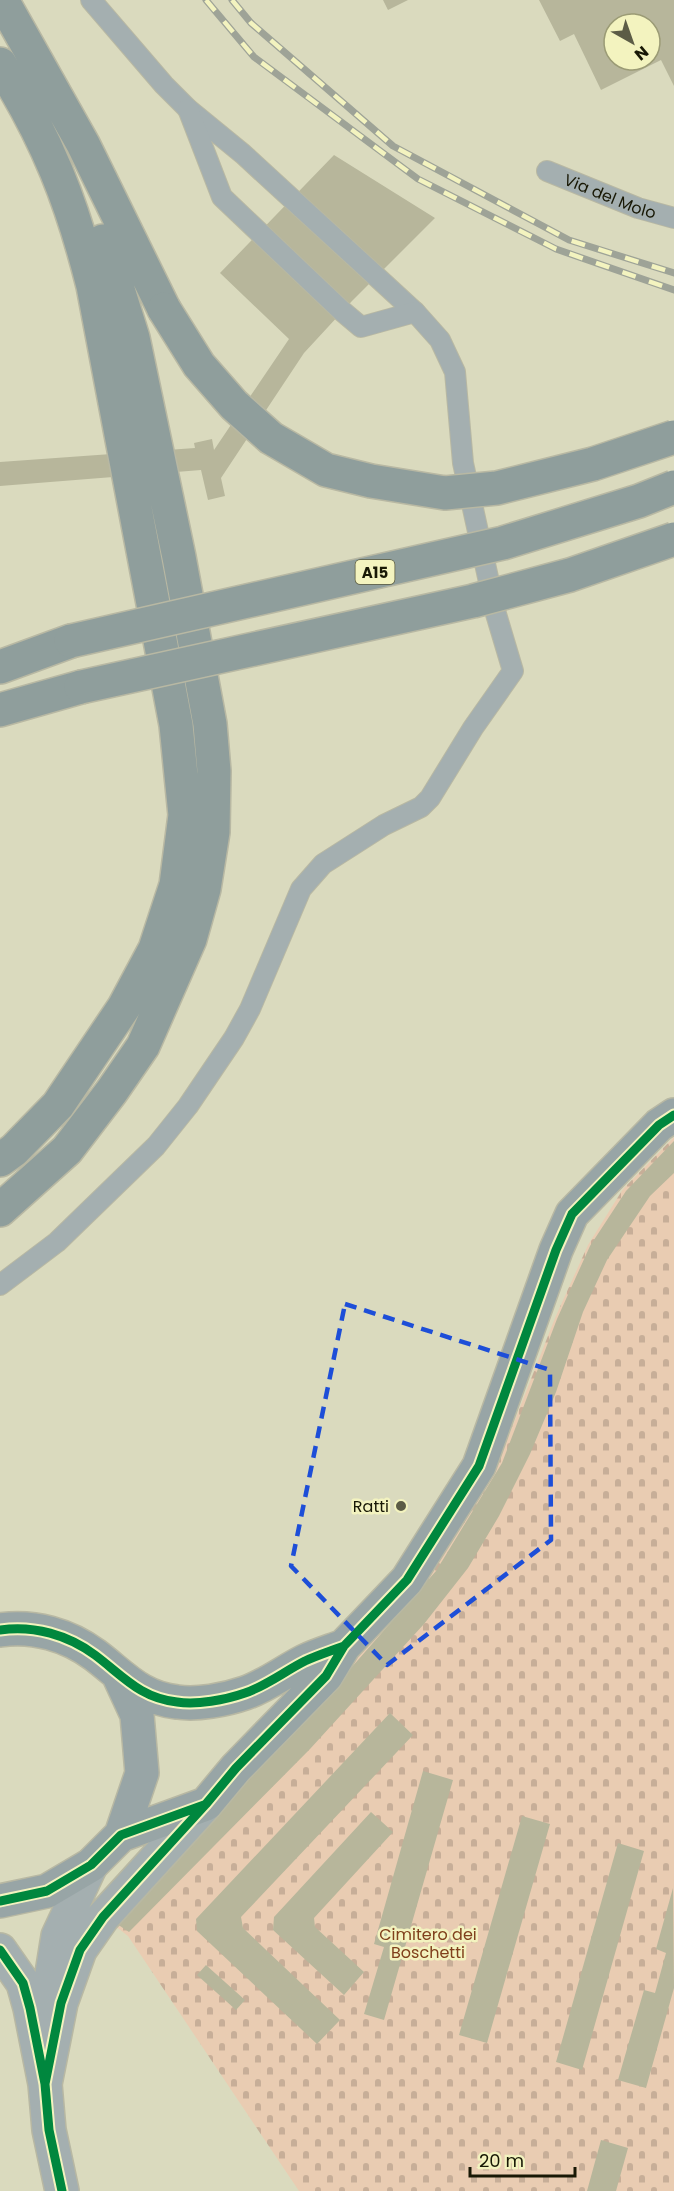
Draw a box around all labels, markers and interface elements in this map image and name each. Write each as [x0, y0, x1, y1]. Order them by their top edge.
north arrow [602, 12, 662, 72]
text: N [629, 40, 653, 66]
street label: Via del Molo [561, 168, 659, 224]
road number: A15 [356, 560, 394, 584]
place label: Ratti [353, 1495, 389, 1518]
marker: Ratti [394, 1499, 408, 1513]
park label: Cimitero dei Boschetti [379, 1923, 477, 1964]
scale bar [470, 2140, 575, 2178]
text: 20 m [479, 2148, 524, 2173]

